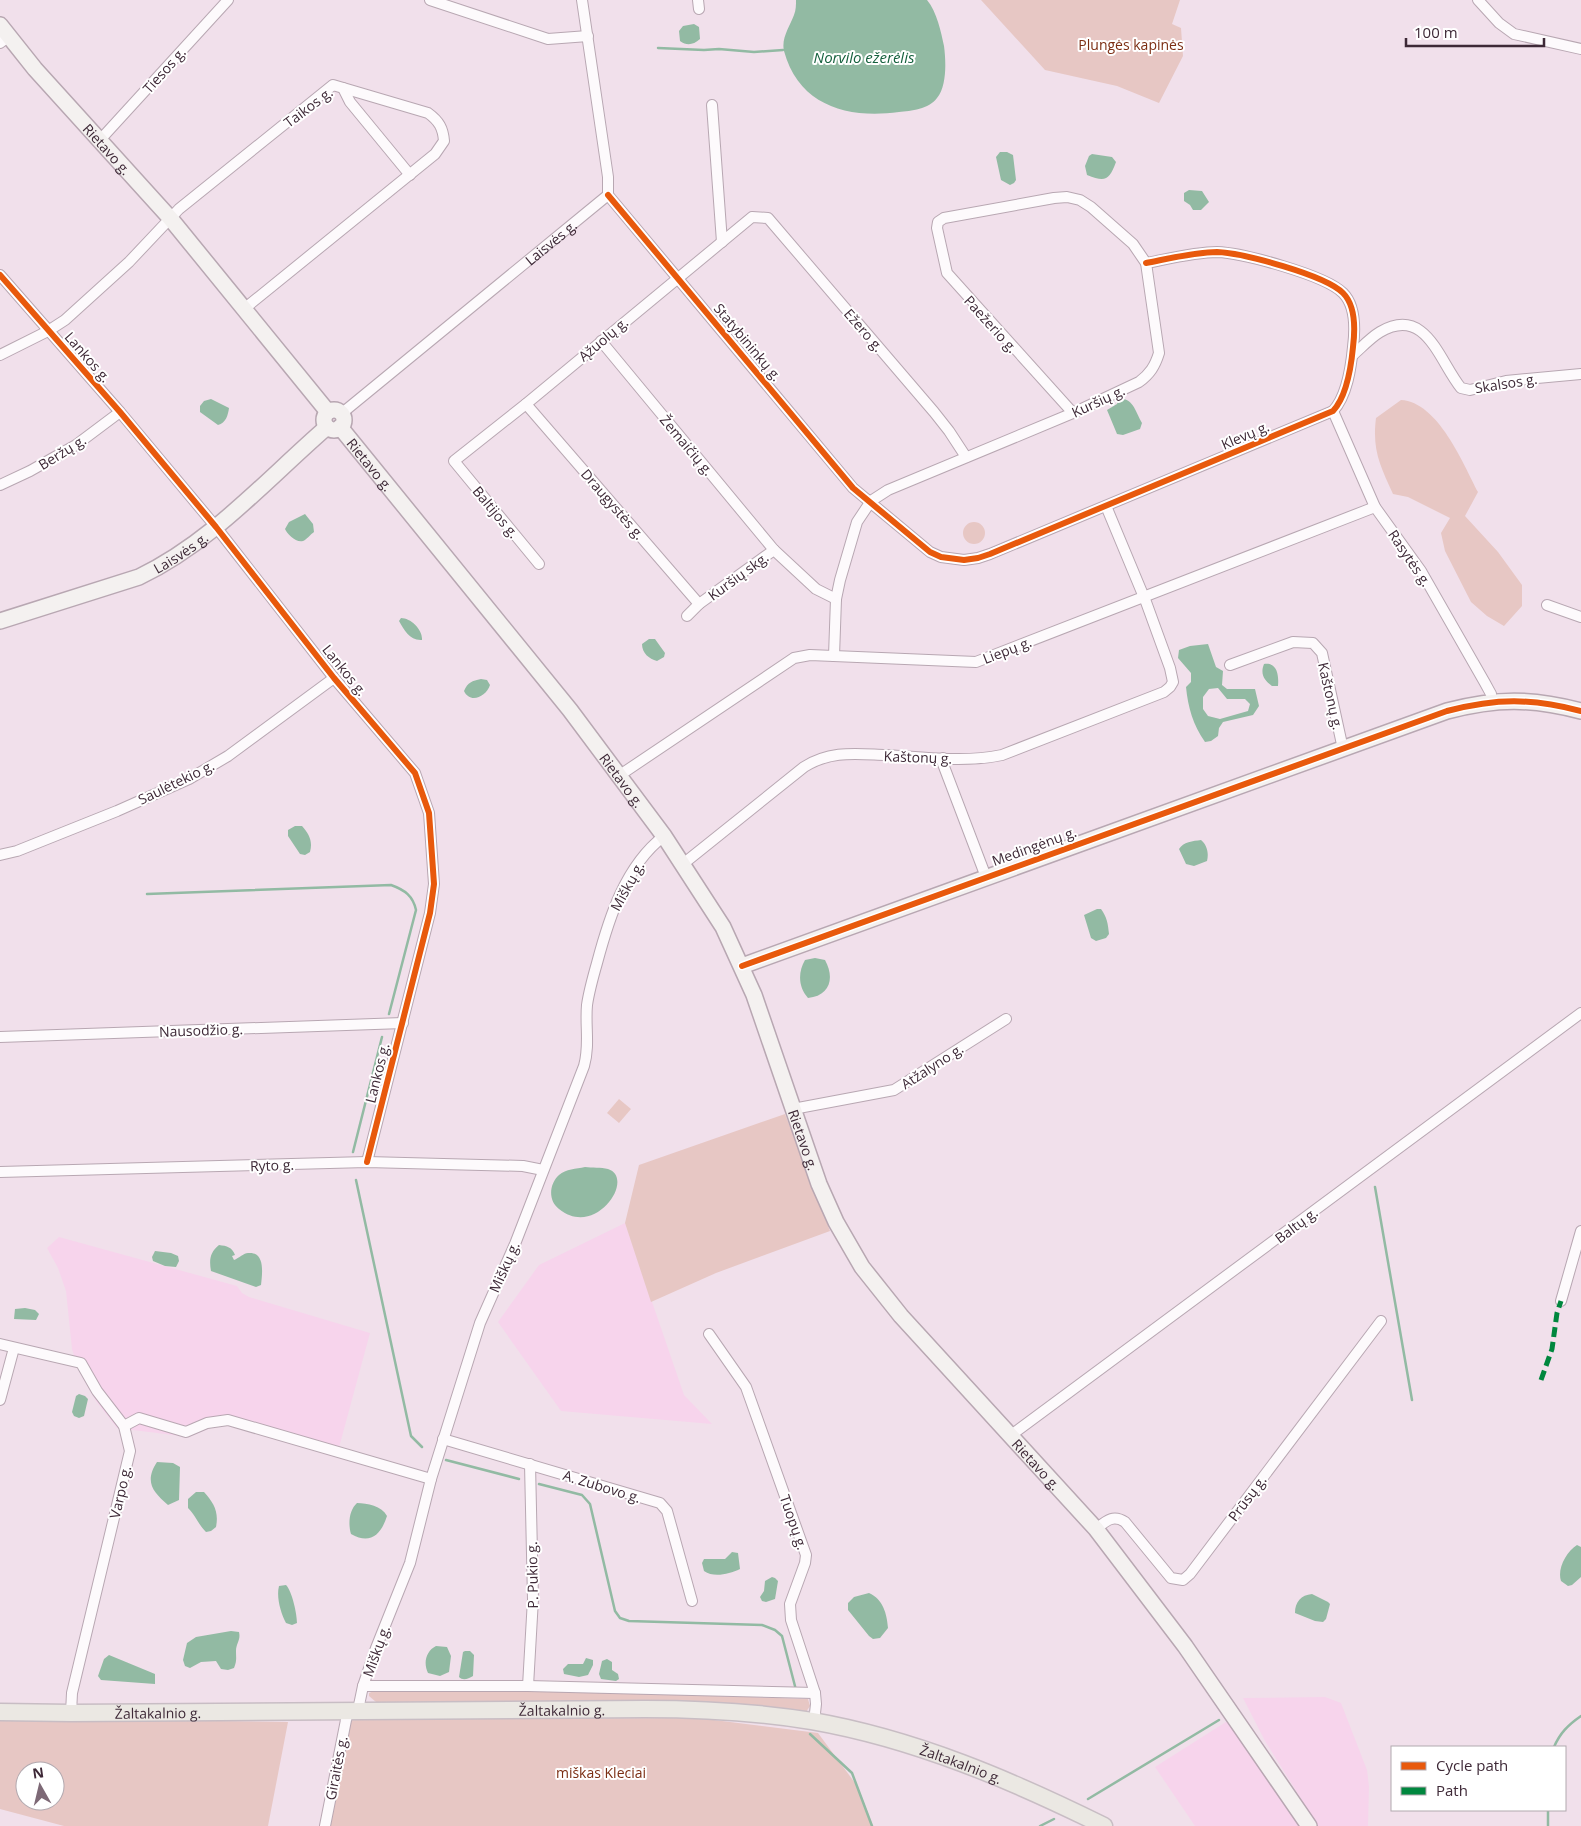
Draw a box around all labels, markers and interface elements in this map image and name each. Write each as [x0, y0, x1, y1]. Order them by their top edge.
scale bar [1406, 15, 1544, 47]
text: 100 m [1414, 22, 1458, 42]
park label: Plungės kapinės [1078, 35, 1184, 54]
street label: Tiesos g. [138, 43, 190, 97]
water label: Norvilo ežerėlis [814, 47, 915, 67]
street label: Taikos g. [280, 82, 336, 132]
street label: Rietavo g. [79, 119, 136, 179]
street label: Laisvės g. [521, 215, 580, 269]
street label: Paežerio g. [960, 291, 1022, 357]
street label: Statybininkų g. [710, 299, 786, 385]
street label: Ežero g. [840, 304, 888, 356]
street label: Ąžuolų g. [574, 313, 632, 365]
street label: Lankos g. [61, 328, 115, 386]
street label: Skalsos g. [1473, 369, 1539, 397]
street label: Kuršių g. [1068, 380, 1128, 422]
street label: Žemaičių g. [656, 411, 718, 479]
street label: Klevų g. [1218, 416, 1272, 454]
street label: Beržų g. [35, 430, 89, 474]
street label: Rietavo g. [343, 434, 398, 495]
street label: Draugystės g. [577, 465, 649, 543]
street label: Baltijos g. [469, 482, 523, 542]
street label: Rasytės g. [1384, 526, 1436, 590]
street label: Laisvės g. [150, 527, 212, 577]
street label: Kuršių skg. [704, 548, 772, 604]
street label: Liepų g. [980, 632, 1034, 668]
street label: Lankos g. [318, 640, 372, 700]
street label: Kaštonų g. [1314, 660, 1348, 732]
street label: Kaštonų g. [883, 746, 953, 768]
street label: Rietavo g. [596, 749, 649, 811]
street label: Saulėtekio g. [135, 755, 217, 809]
street label: Medingėnų g. [989, 822, 1079, 870]
street label: Miškų g. [606, 858, 648, 914]
street label: Nausodžio g. [159, 1019, 243, 1041]
street label: Atžalyno g. [897, 1039, 967, 1093]
street label: Lankos g. [360, 1041, 394, 1105]
street label: Rietavo g. [784, 1107, 823, 1173]
street label: Ryto g. [250, 1155, 294, 1175]
street label: Baltų g. [1271, 1203, 1321, 1247]
street label: Miškų g. [484, 1239, 524, 1295]
street label: Rietavo g. [1008, 1434, 1065, 1494]
street label: Varpo g. [105, 1464, 135, 1520]
street label: A. Zubovo g. [561, 1465, 643, 1507]
street label: Prūsų g. [1223, 1471, 1271, 1525]
street label: Tuopų g. [776, 1492, 812, 1552]
street label: P. Pukio g. [522, 1541, 542, 1609]
street label: Miškų g. [358, 1623, 394, 1679]
street label: Žaltakalnio g. [519, 1700, 605, 1719]
street label: Žaltakalnio g. [115, 1703, 201, 1722]
street label: Giraitės g. [320, 1734, 352, 1802]
street label: Žaltakalnio g. [918, 1740, 1005, 1788]
legend [1391, 1746, 1566, 1811]
text: Cycle path [1436, 1755, 1508, 1775]
north arrow [15, 1761, 65, 1811]
text: N [31, 1762, 45, 1783]
park label: miškas Kleciai [556, 1763, 646, 1782]
text: Path [1436, 1780, 1468, 1800]

